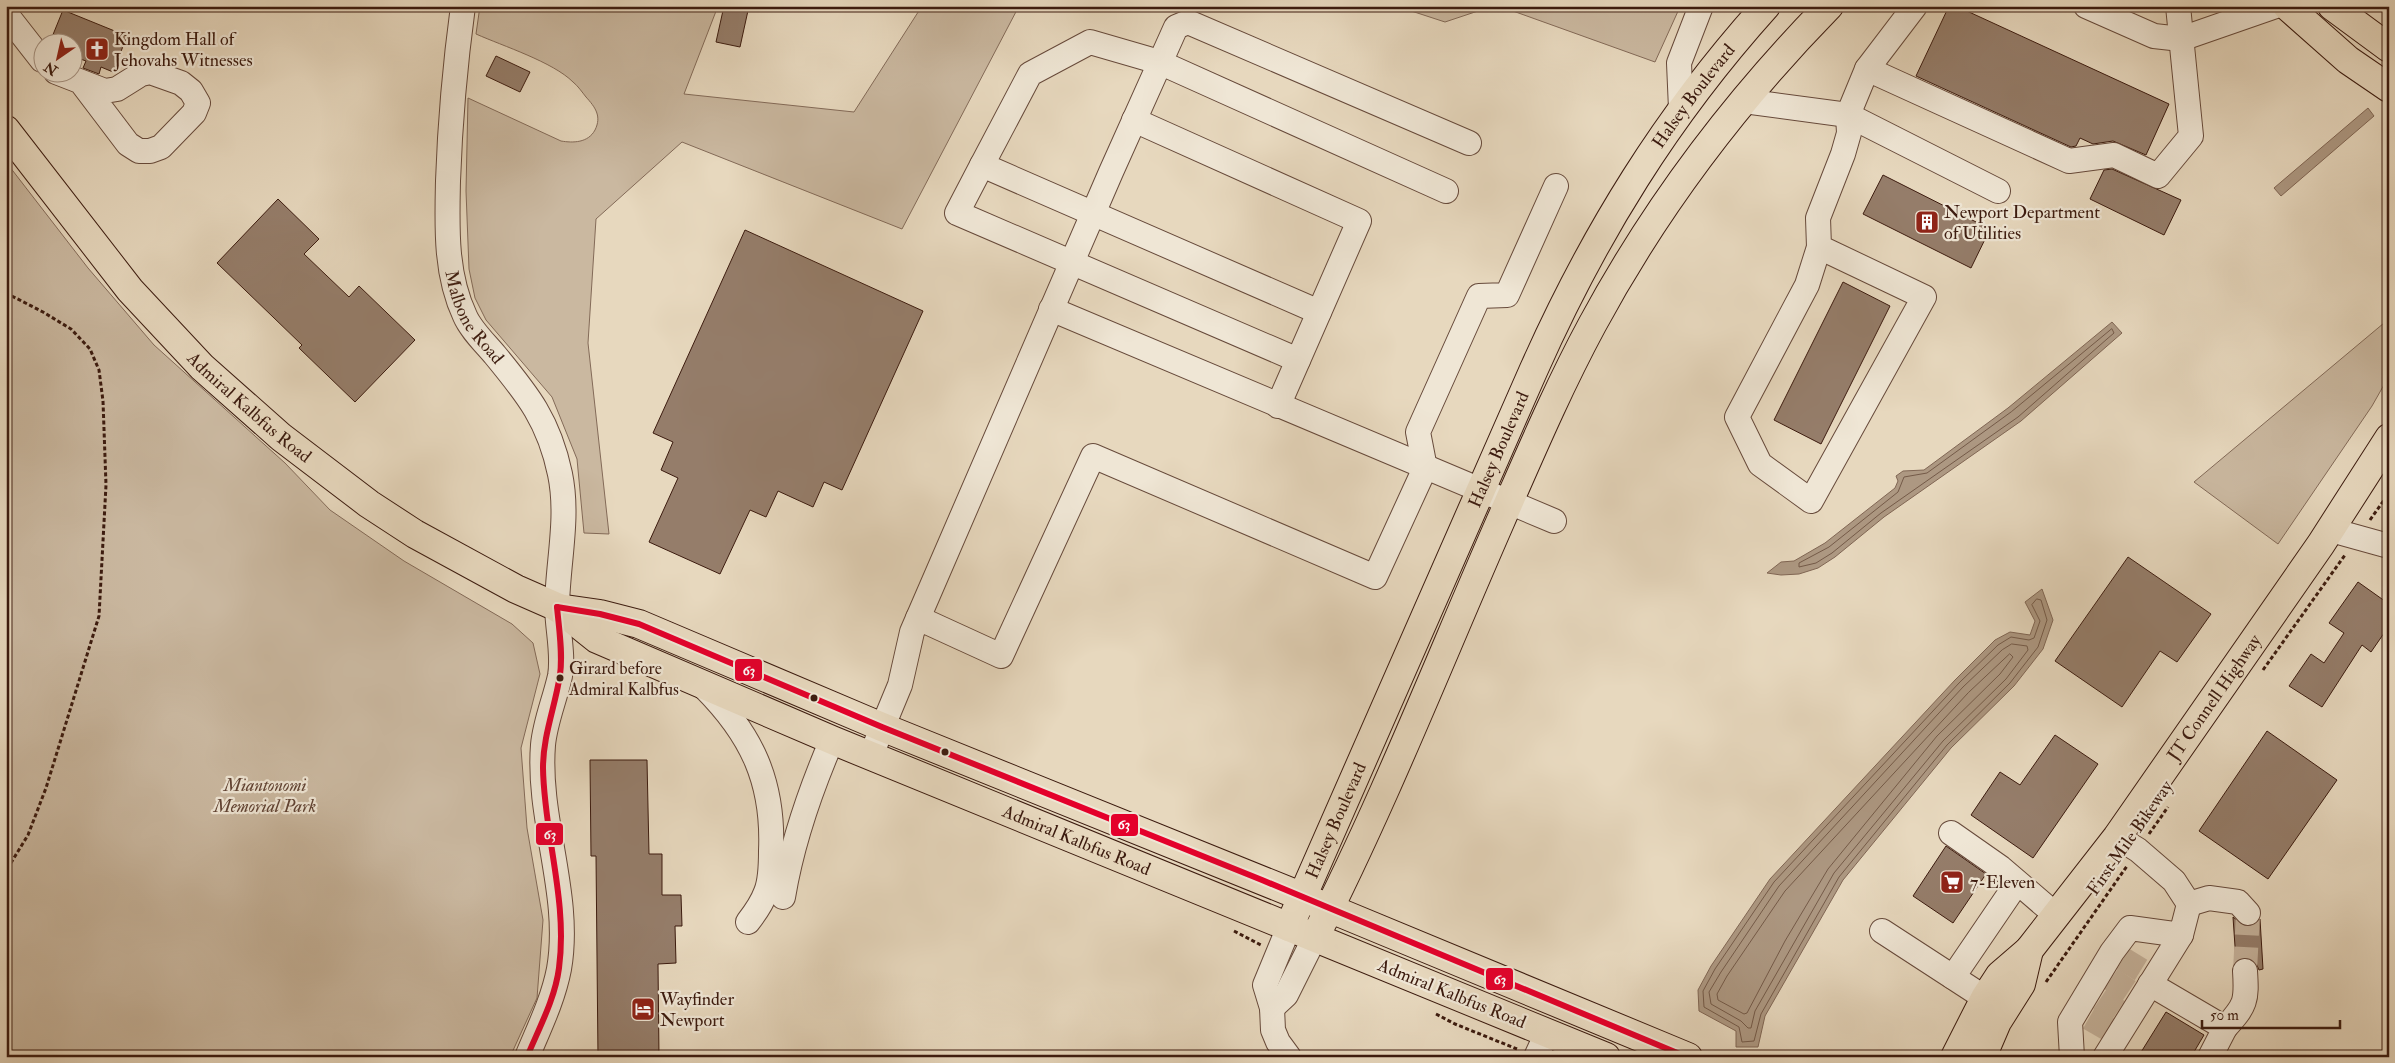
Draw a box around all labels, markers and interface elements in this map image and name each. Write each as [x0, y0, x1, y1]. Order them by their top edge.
place label: Kingdom Hall of Jehovahs Witnesses [113, 28, 253, 72]
north arrow [32, 32, 82, 82]
church icon: Kingdom Hall of Jehovahs Witnesses [84, 36, 110, 62]
street label: Halsey Boulevard [1647, 39, 1740, 153]
text: N [41, 58, 62, 79]
place label: Newport Department of Utilities [1944, 201, 2100, 245]
building icon: Newport Department of Utilities [1914, 209, 1940, 235]
street label: Malbone Road [440, 268, 509, 369]
street label: Admiral Kalbfus Road [181, 346, 316, 468]
street label: Halsey Boulevard [1463, 388, 1534, 511]
street label: JT Connell Highway [2161, 629, 2267, 766]
place label: Girard before Admiral Kalbfus [568, 658, 679, 700]
line badge: 63 [734, 658, 763, 682]
text: 63 [743, 662, 755, 679]
marker: Girard before Admiral Kalbfus [555, 673, 565, 683]
unlabelled marker [809, 693, 819, 703]
unlabelled marker [940, 747, 950, 757]
street label: Halsey Boulevard [1300, 759, 1371, 882]
park label: Miantonomi Memorial Park [213, 774, 316, 818]
street label: First Mile Bikeway [2082, 775, 2179, 900]
street label: Admiral Kalbfus Road [998, 799, 1154, 881]
line badge: 63 [1110, 813, 1139, 837]
text: 63 [1118, 816, 1130, 833]
line badge: 63 [535, 822, 564, 846]
text: 63 [544, 826, 556, 843]
supermarket icon: 7-Eleven [1939, 869, 1965, 895]
place label: 7-Eleven [1970, 871, 2035, 894]
street label: Admiral Kalbfus Road [1374, 953, 1530, 1034]
line badge: 63 [1485, 967, 1514, 991]
text: 63 [1494, 971, 1506, 988]
place label: Wayfinder Newport [659, 988, 734, 1032]
hotel icon: Wayfinder Newport [630, 996, 656, 1022]
scale bar [2202, 998, 2340, 1030]
text: 50 m [2210, 1006, 2239, 1025]

